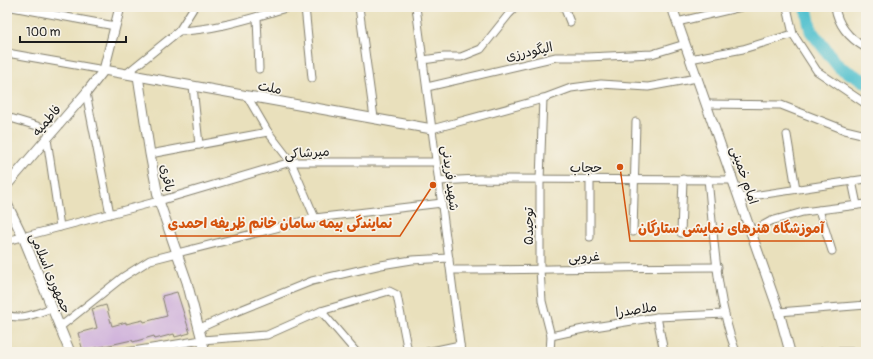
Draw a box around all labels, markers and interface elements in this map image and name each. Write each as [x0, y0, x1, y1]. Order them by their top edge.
scale bar [20, 18, 126, 44]
text: 100 m [26, 25, 61, 40]
street label: الیگودرزی [504, 39, 554, 65]
street label: ملت [257, 78, 283, 98]
street label: فاطمیه [29, 102, 65, 140]
street label: میرشاکی [284, 143, 330, 164]
street label: امام خمینی [725, 144, 761, 207]
street label: شهید فریدنی [437, 145, 462, 212]
street label: حجاب [570, 160, 602, 176]
street label: باقری [156, 163, 178, 193]
street label: توحید۵ [521, 207, 537, 245]
callout: نمایندگی بیمه سامان خانم ظریفه احمدی [160, 210, 400, 236]
text: نمایندگی بیمه سامان خانم ظریفه احمدی [168, 214, 392, 234]
callout: آموزشگاه هنرهای نمایشی ستارگان [630, 215, 832, 241]
text: آموزشگاه هنرهای نمایشی ستارگان [638, 219, 825, 238]
street label: جمهوری اسلامی [25, 231, 74, 317]
street label: غروبی [568, 248, 600, 267]
street label: ملاصدرا [614, 299, 658, 321]

